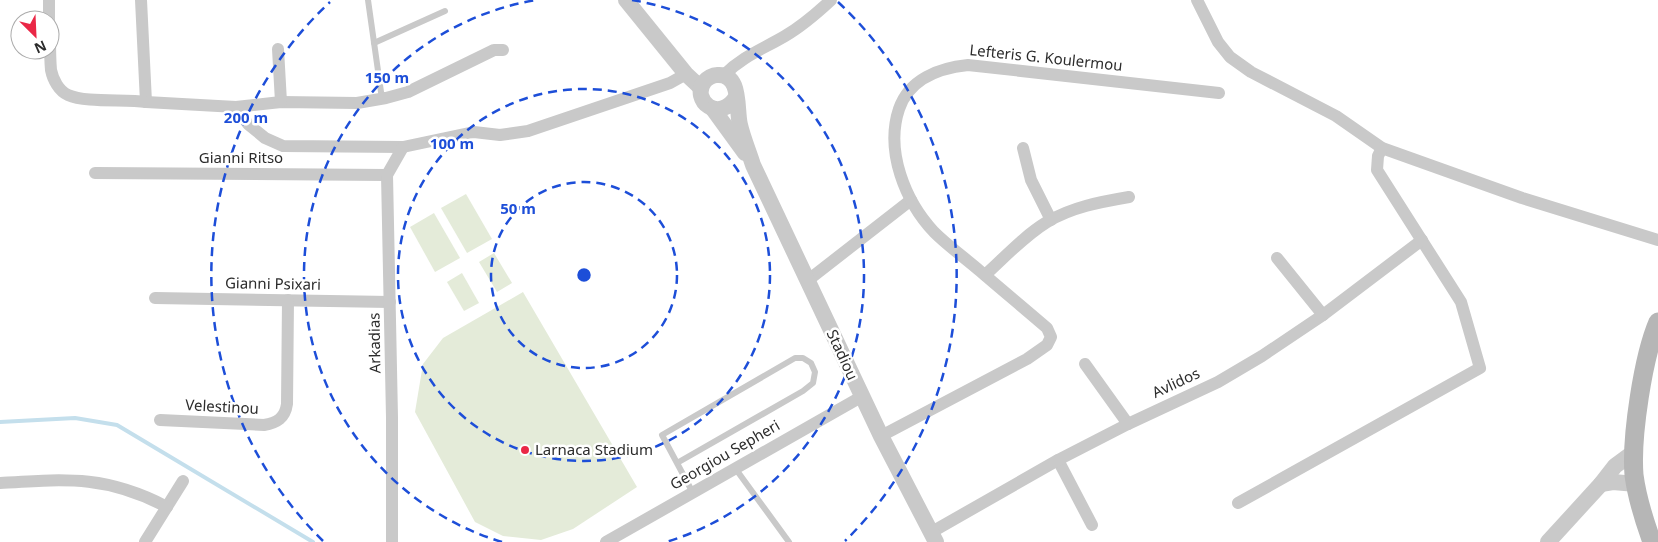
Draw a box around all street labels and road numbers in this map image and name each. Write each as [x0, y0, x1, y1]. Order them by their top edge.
street label: Lefteris G. Koulermou [969, 39, 1124, 75]
street label: Gianni Ritso [199, 147, 283, 167]
street label: Gianni Psixari [225, 272, 321, 294]
street label: Arkadias [363, 312, 385, 374]
street label: Stadiou [823, 326, 863, 383]
street label: Avlidos [1148, 362, 1203, 402]
street label: Velestinou [185, 394, 259, 418]
street label: Georgiou Sepheri [666, 415, 783, 494]

